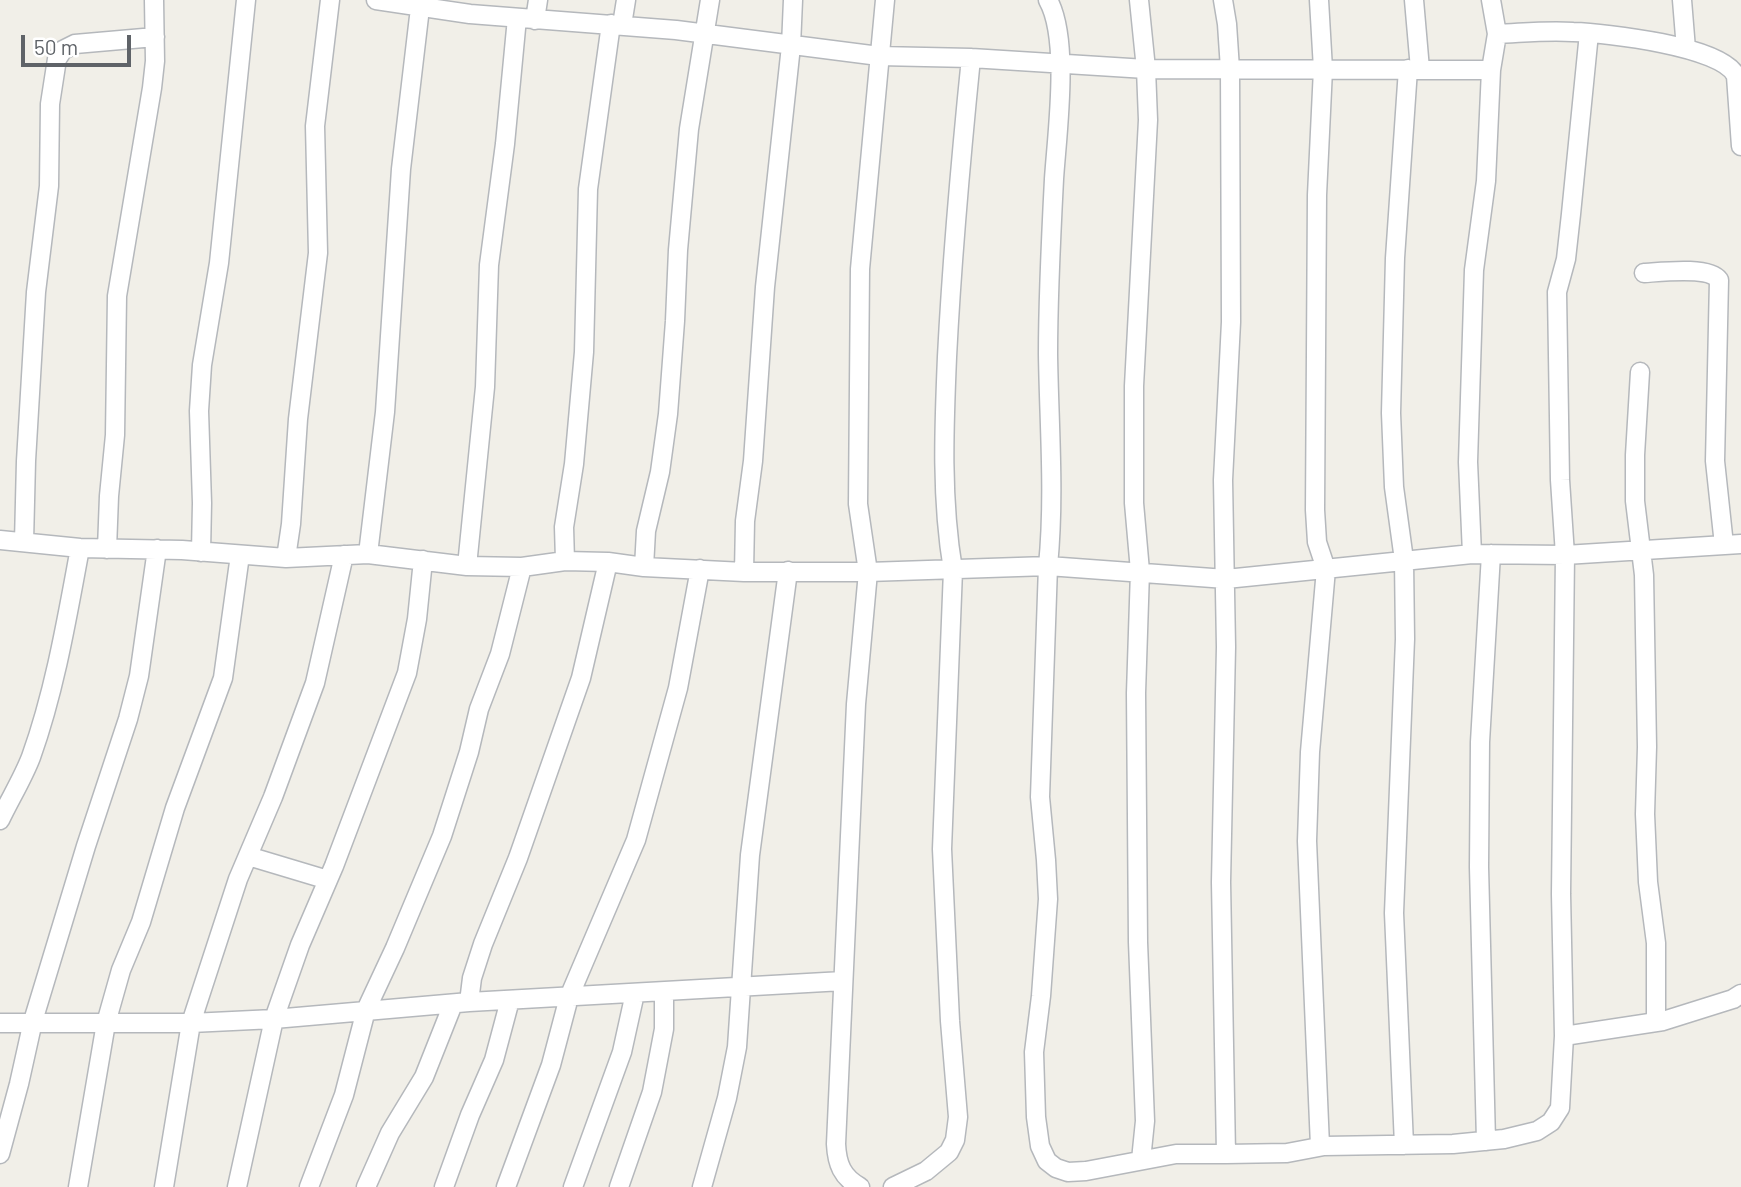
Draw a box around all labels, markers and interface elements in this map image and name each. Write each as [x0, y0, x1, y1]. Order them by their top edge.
scale bar [24, 21, 135, 65]
text: 50 m [34, 34, 78, 59]

